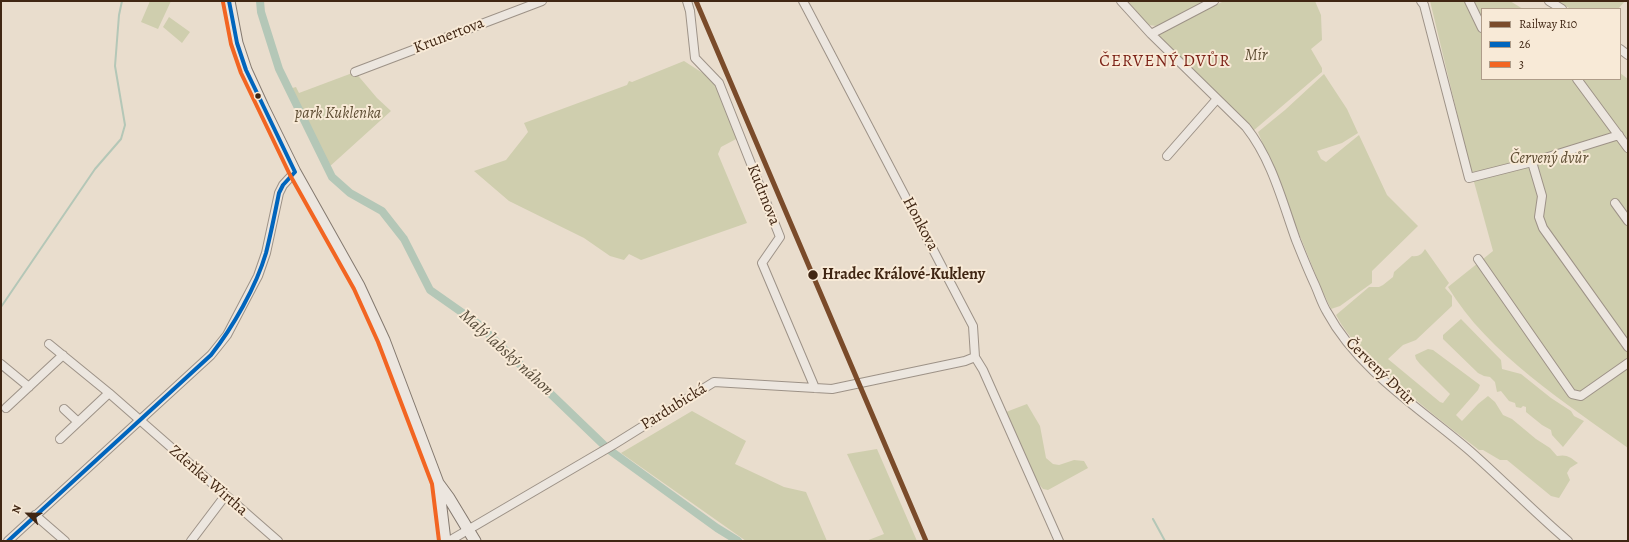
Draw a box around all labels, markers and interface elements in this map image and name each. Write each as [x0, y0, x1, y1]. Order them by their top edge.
legend [1481, 8, 1621, 80]
street label: Krunertova [411, 14, 487, 58]
text: Railway R10 [1519, 16, 1577, 32]
text: 26 [1519, 36, 1530, 52]
park label: Mír [1245, 46, 1267, 66]
district label: ČERVENÝ DVŮR [1099, 52, 1231, 72]
text: 3 [1519, 56, 1524, 72]
unlabelled marker [253, 91, 263, 101]
park label: park Kuklenka [295, 104, 381, 124]
park label: Červený dvůr [1510, 149, 1588, 169]
street label: Kudrnova [742, 162, 784, 228]
street label: Honkova [898, 194, 942, 254]
place label: Hradec Králové-Kukleny [822, 265, 985, 285]
marker: Hradec Králové-Kukleny [806, 268, 820, 282]
water label: Malý labský náhon [455, 305, 557, 401]
street label: Červený Dvůr [1341, 334, 1419, 410]
street label: Pardubická [638, 379, 710, 435]
street label: Zdeňka Wirtha [165, 442, 251, 520]
north arrow [8, 494, 48, 534]
text: N [8, 503, 25, 516]

